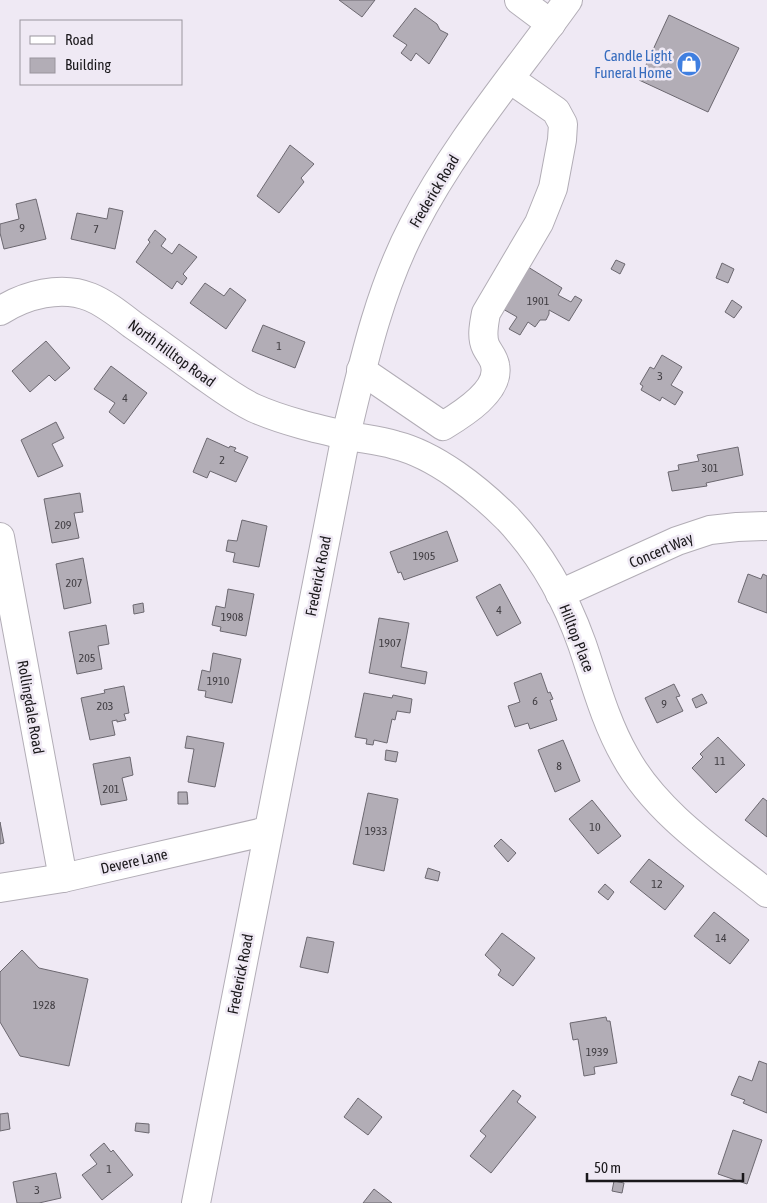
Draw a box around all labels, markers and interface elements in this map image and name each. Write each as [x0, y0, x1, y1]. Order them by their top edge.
legend [20, 20, 182, 85]
text: Road [65, 31, 94, 48]
place label: Candle Light Funeral Home [594, 47, 672, 81]
shop icon: Candle Light Funeral Home [676, 51, 702, 77]
text: Building [65, 56, 111, 73]
street label: Frederick Road [406, 152, 462, 230]
house number: 9 [19, 221, 25, 235]
house number: 7 [93, 222, 99, 236]
house number: 1901 [527, 294, 550, 308]
street label: North Hilltop Road [125, 316, 219, 390]
house number: 1 [276, 339, 282, 353]
house number: 3 [657, 369, 663, 383]
house number: 4 [122, 391, 128, 405]
house number: 2 [219, 453, 225, 467]
house number: 301 [702, 461, 719, 475]
house number: 209 [55, 518, 72, 532]
street label: Concert Way [627, 529, 695, 571]
street label: Frederick Road [302, 534, 334, 618]
house number: 1905 [413, 549, 435, 563]
house number: 207 [66, 576, 83, 590]
street label: Hilltop Place [556, 602, 598, 674]
house number: 4 [496, 603, 502, 617]
house number: 1908 [221, 610, 244, 624]
house number: 1907 [379, 636, 402, 650]
house number: 205 [79, 651, 95, 665]
street label: Rollingdale Road [14, 659, 48, 755]
house number: 1910 [207, 674, 230, 688]
house number: 6 [532, 694, 538, 708]
house number: 9 [661, 697, 667, 711]
house number: 203 [97, 699, 113, 713]
house number: 11 [714, 754, 726, 768]
house number: 8 [556, 759, 562, 773]
house number: 201 [103, 782, 120, 796]
house number: 10 [589, 820, 601, 834]
house number: 1933 [365, 824, 387, 838]
street label: Devere Lane [99, 845, 169, 877]
house number: 12 [651, 877, 663, 891]
house number: 14 [715, 931, 727, 945]
street label: Frederick Road [224, 932, 256, 1016]
house number: 1928 [33, 998, 56, 1012]
house number: 1939 [586, 1045, 609, 1059]
scale bar [587, 1150, 743, 1182]
text: 50 m [594, 1159, 621, 1176]
house number: 1 [106, 1162, 112, 1176]
house number: 3 [34, 1183, 40, 1197]

